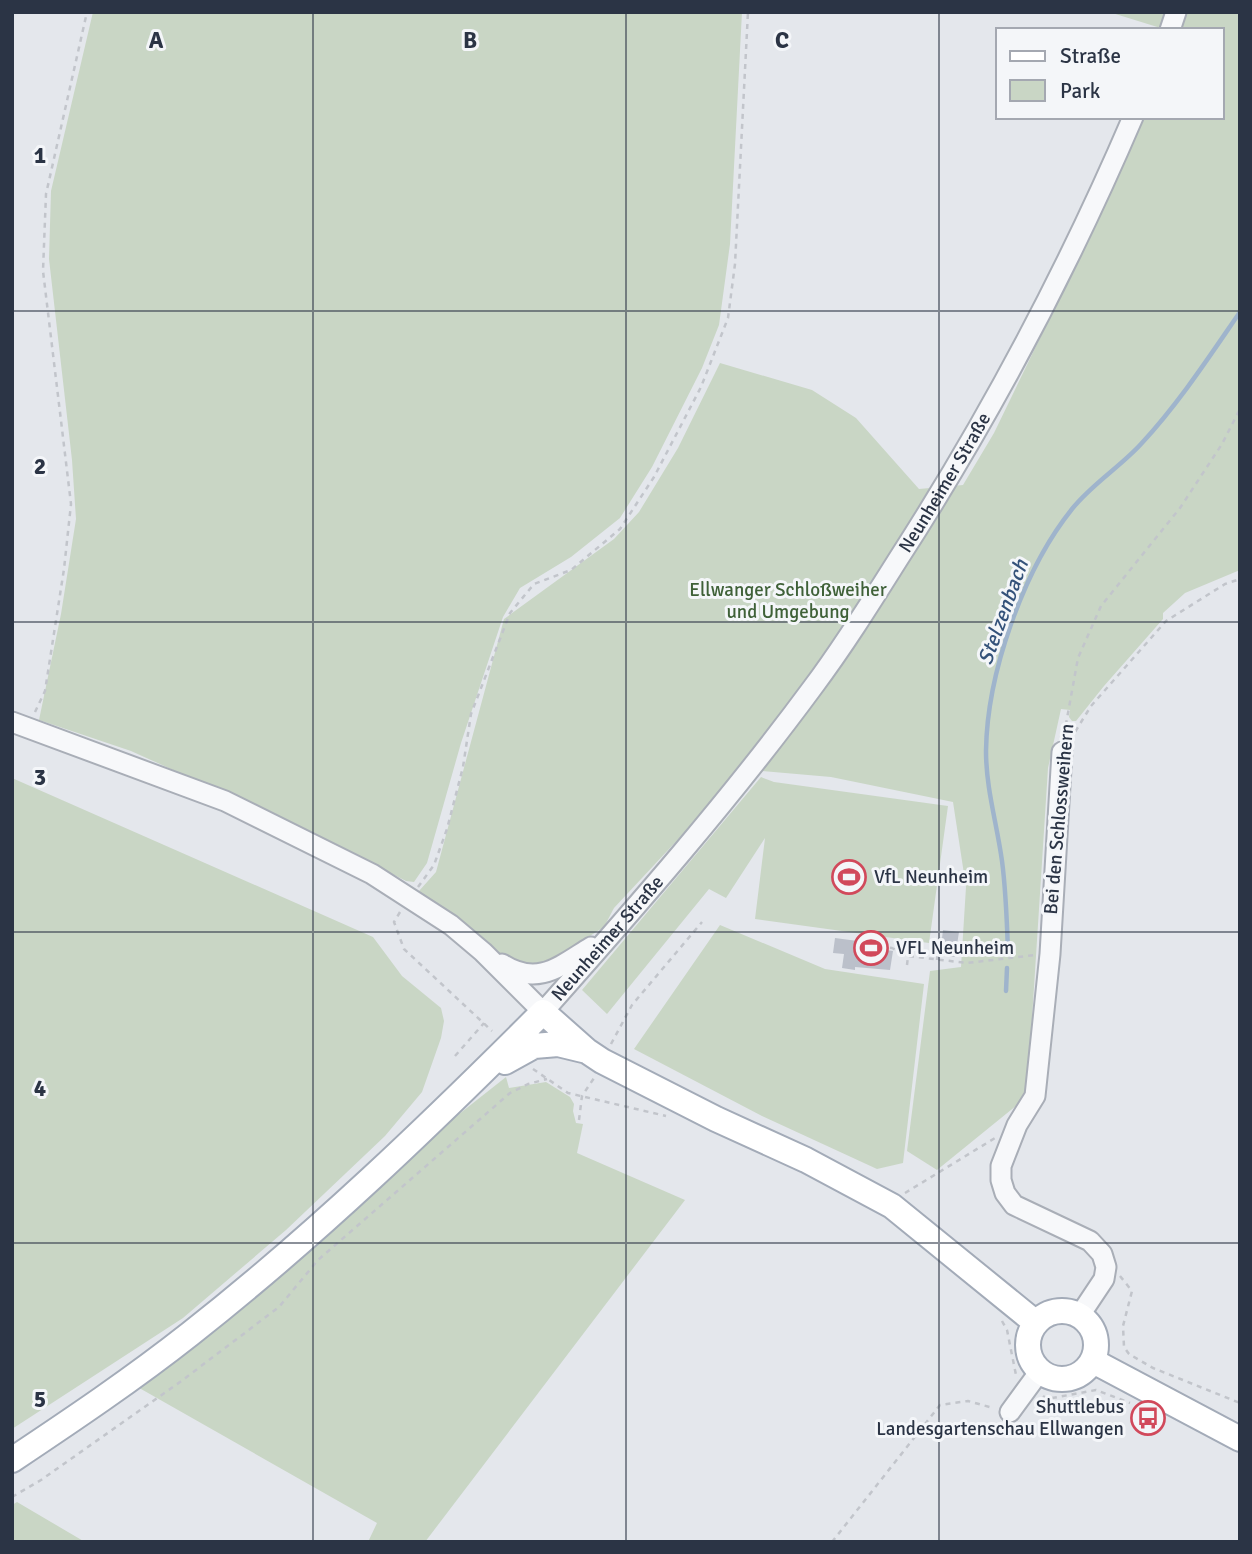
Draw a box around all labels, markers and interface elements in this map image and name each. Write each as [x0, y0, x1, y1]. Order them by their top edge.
text: A [149, 26, 164, 55]
text: B [463, 26, 477, 55]
text: C [775, 26, 789, 55]
legend [996, 28, 1224, 119]
text: Straße [1060, 43, 1121, 69]
text: Park [1060, 78, 1101, 104]
text: 1 [34, 141, 46, 170]
street label: Neunheimer Straße [893, 408, 996, 557]
text: 2 [34, 452, 46, 481]
water label: Stelzenbach [972, 555, 1034, 668]
park label: Ellwanger Schloßweiher und Umgebung [689, 578, 887, 624]
street label: Bei den Schlossweihern [1039, 723, 1079, 915]
text: 3 [34, 763, 46, 792]
sports icon: VfL Neunheim [830, 858, 868, 896]
place label: VfL Neunheim [874, 865, 988, 889]
street label: Neunheimer Straße [546, 870, 669, 1006]
sports icon: VFL Neunheim [852, 929, 890, 967]
place label: VFL Neunheim [896, 936, 1014, 960]
text: 4 [34, 1074, 46, 1103]
text: 5 [34, 1385, 46, 1414]
place label: Shuttlebus Landesgartenschau Ellwangen [876, 1395, 1124, 1441]
bus stop icon: Shuttlebus Landesgartenschau Ellwangen [1129, 1399, 1167, 1437]

